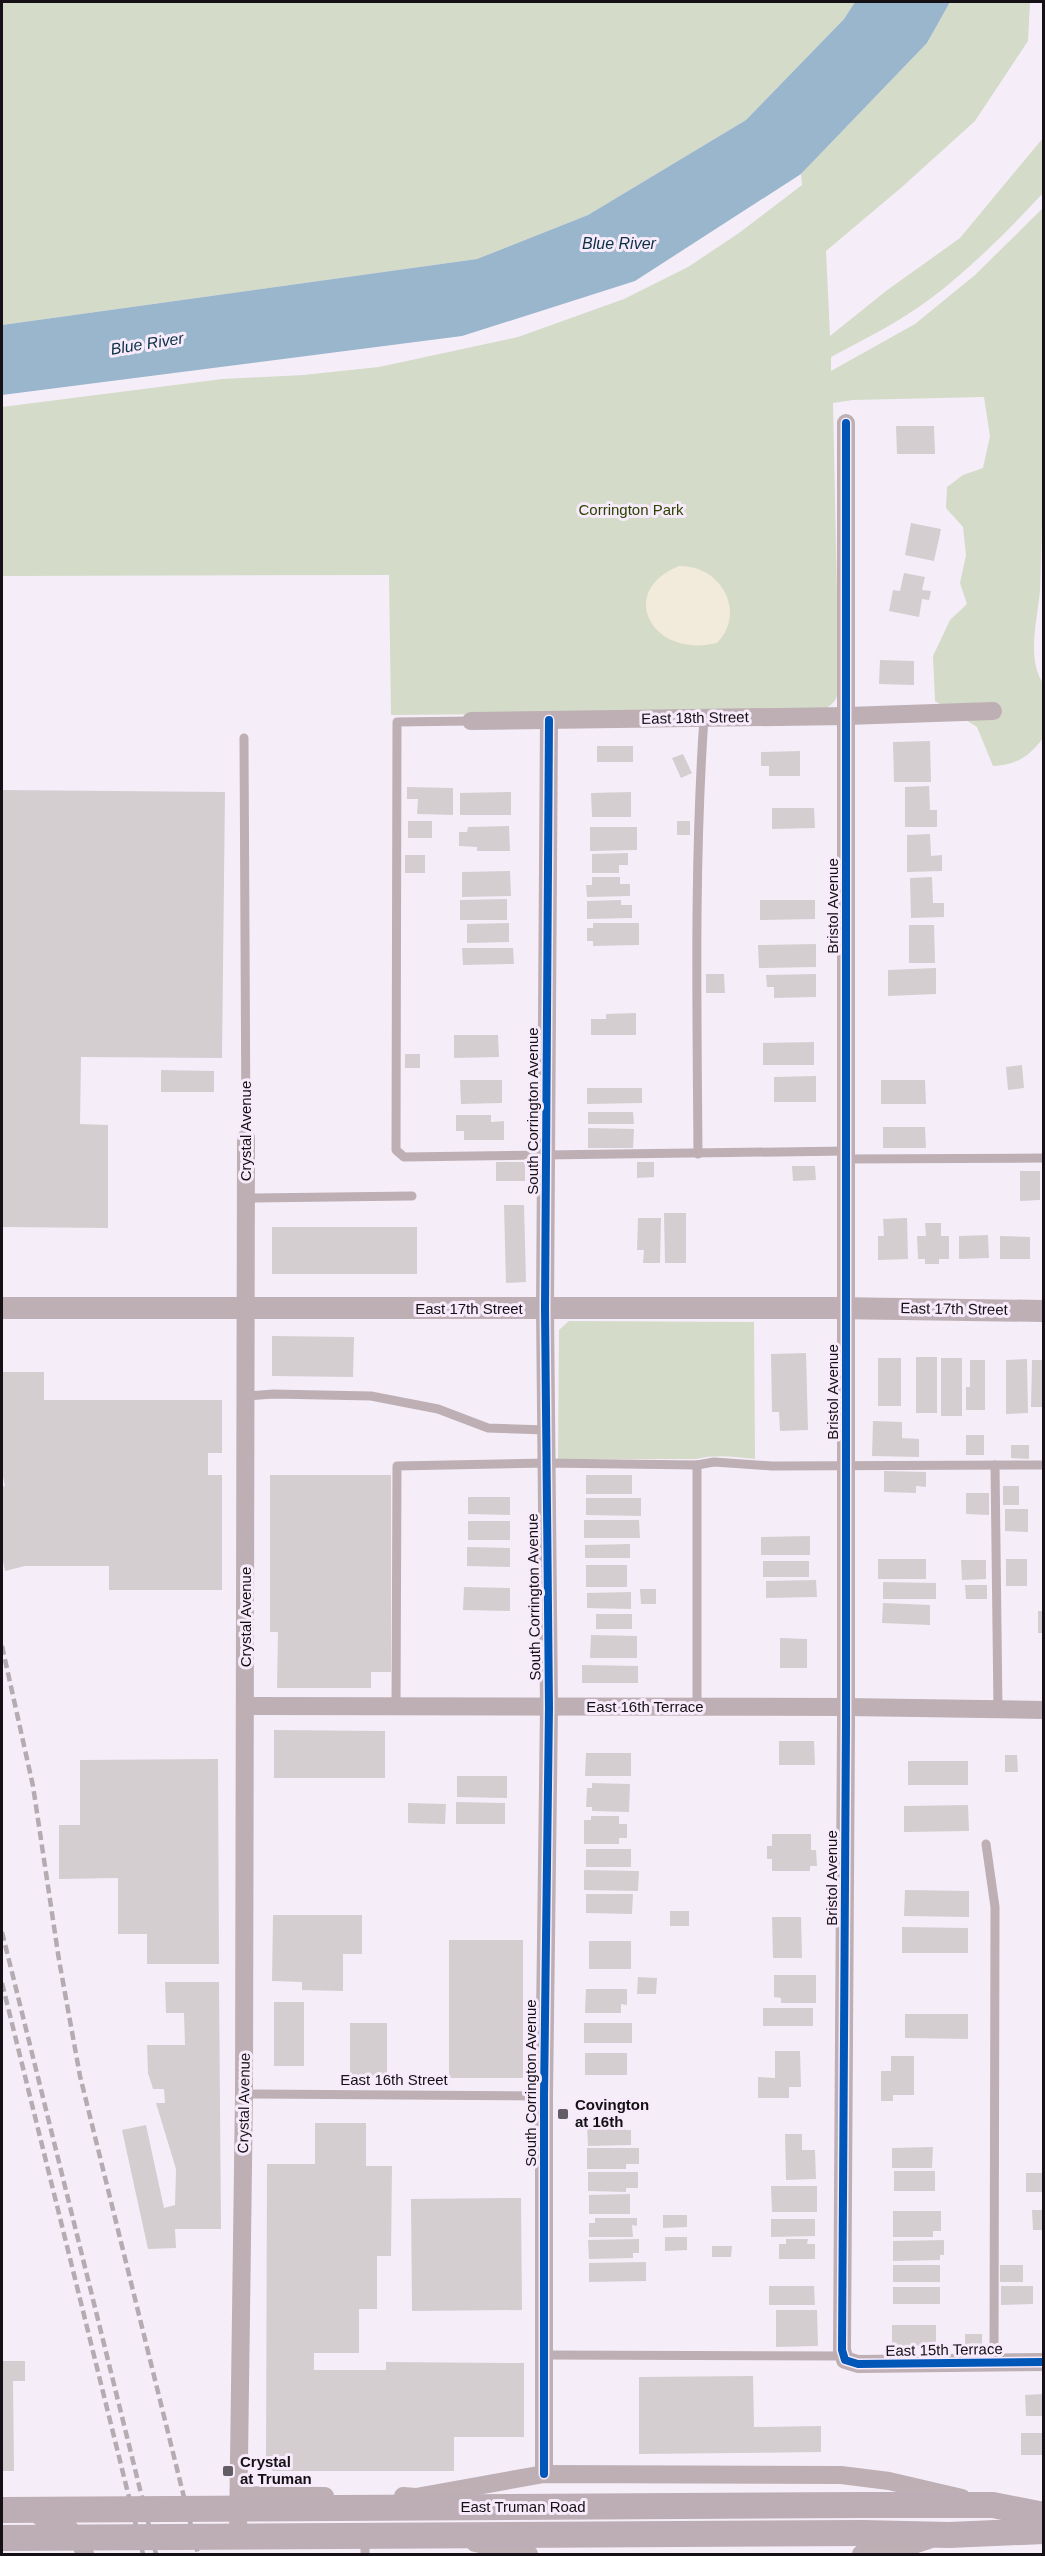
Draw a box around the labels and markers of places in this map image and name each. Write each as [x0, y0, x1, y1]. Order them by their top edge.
place label: Covington at 16th [575, 2096, 649, 2130]
marker: Covington at 16th [556, 2107, 570, 2121]
place label: Crystal at Truman [240, 2453, 312, 2487]
marker: Crystal at Truman [221, 2464, 235, 2478]

